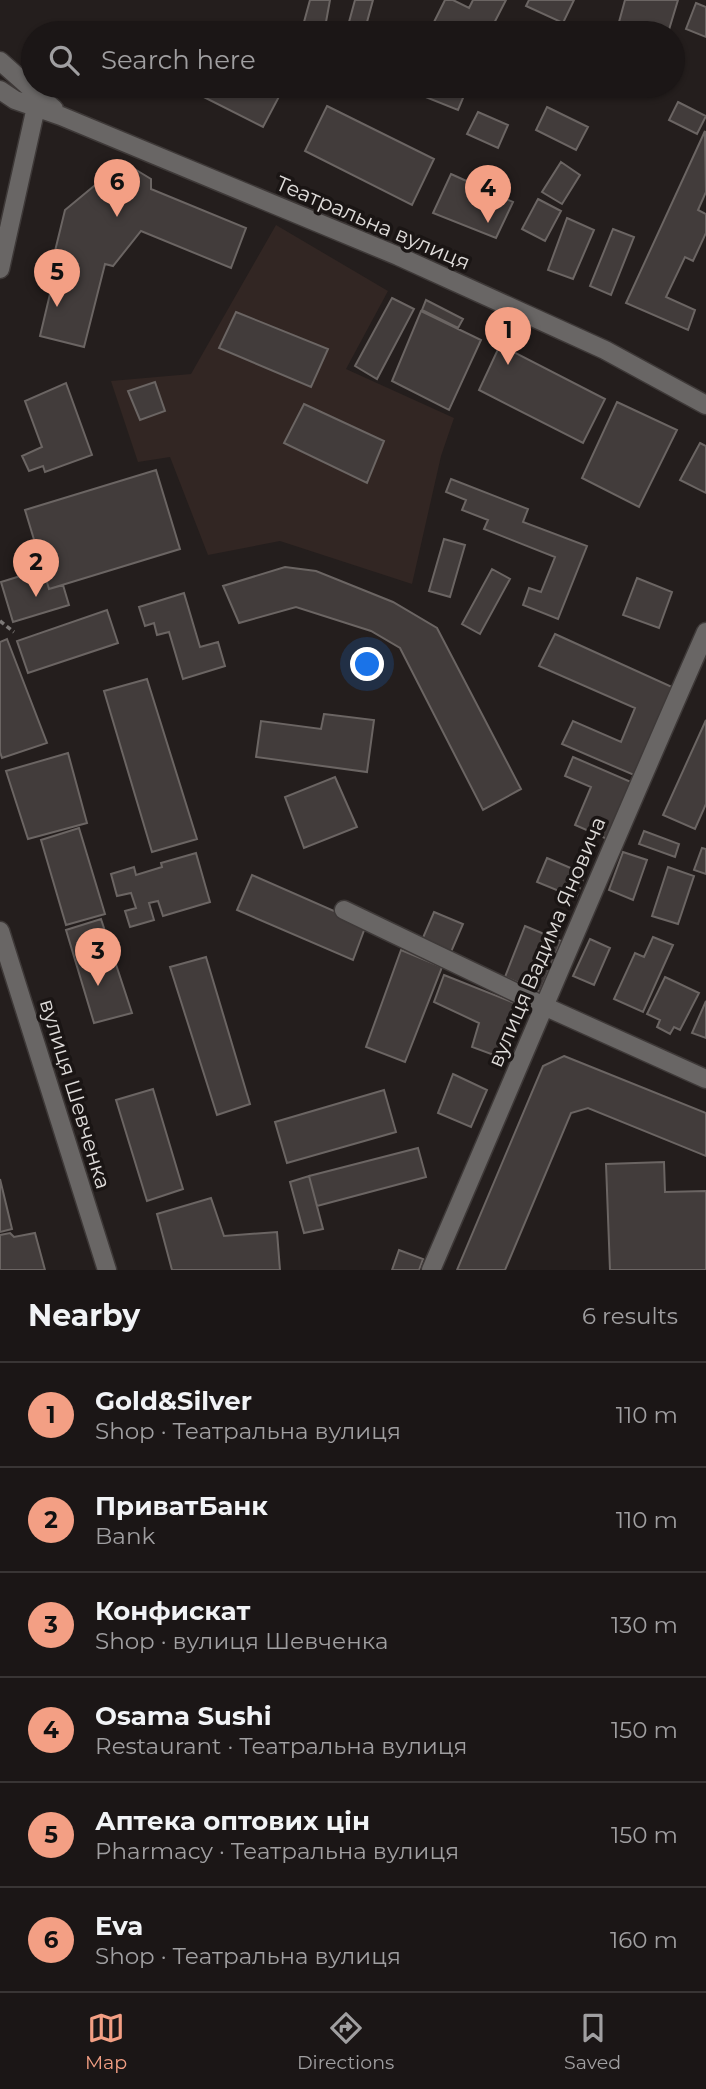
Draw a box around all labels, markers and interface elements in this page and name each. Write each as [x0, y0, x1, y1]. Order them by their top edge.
search box [21, 21, 685, 98]
icon: search [45, 41, 83, 79]
text: Search here [101, 44, 256, 76]
pin: 6 [94, 159, 140, 217]
pin: 4 [465, 165, 511, 223]
street label: Театральна вулиця [272, 170, 474, 275]
pin: 5 [34, 249, 80, 307]
pin: 1 [485, 307, 531, 365]
pin: 2 [13, 539, 59, 597]
your location [350, 647, 384, 681]
street label: вулиця Вадима Яновича [482, 813, 611, 1071]
pin: 3 [75, 928, 121, 986]
street label: вулиця Шевченка [35, 996, 116, 1192]
text: Nearby [28, 1297, 140, 1334]
text: 6 results [582, 1302, 678, 1330]
text: Gold&Silver [95, 1385, 252, 1417]
text: 1 [46, 1401, 56, 1429]
text: 110 m [616, 1401, 678, 1429]
text: Shop · Театральна вулиця [95, 1417, 401, 1445]
text: ПриватБанк [95, 1490, 268, 1522]
text: 2 [44, 1506, 58, 1534]
text: 110 m [616, 1506, 678, 1534]
text: Bank [95, 1522, 155, 1550]
text: Конфискат [95, 1595, 250, 1627]
text: 3 [44, 1611, 58, 1639]
text: 130 m [611, 1611, 678, 1639]
text: Shop · вулиця Шевченка [95, 1627, 388, 1655]
text: Osama Sushi [95, 1700, 272, 1732]
text: 4 [43, 1716, 59, 1744]
text: 150 m [611, 1716, 678, 1744]
text: Restaurant · Театральна вулиця [95, 1732, 468, 1760]
text: Аптека оптових цін [95, 1805, 370, 1837]
text: 5 [44, 1821, 58, 1849]
text: 150 m [611, 1821, 678, 1849]
text: Pharmacy · Театральна вулиця [95, 1837, 459, 1865]
text: Eva [95, 1910, 143, 1942]
text: 6 [44, 1926, 58, 1954]
text: 160 m [610, 1926, 678, 1954]
text: Shop · Театральна вулиця [95, 1942, 401, 1970]
tab: Map [85, 2009, 127, 2074]
tab: Directions [297, 2009, 394, 2074]
tab: Saved [564, 2009, 621, 2074]

